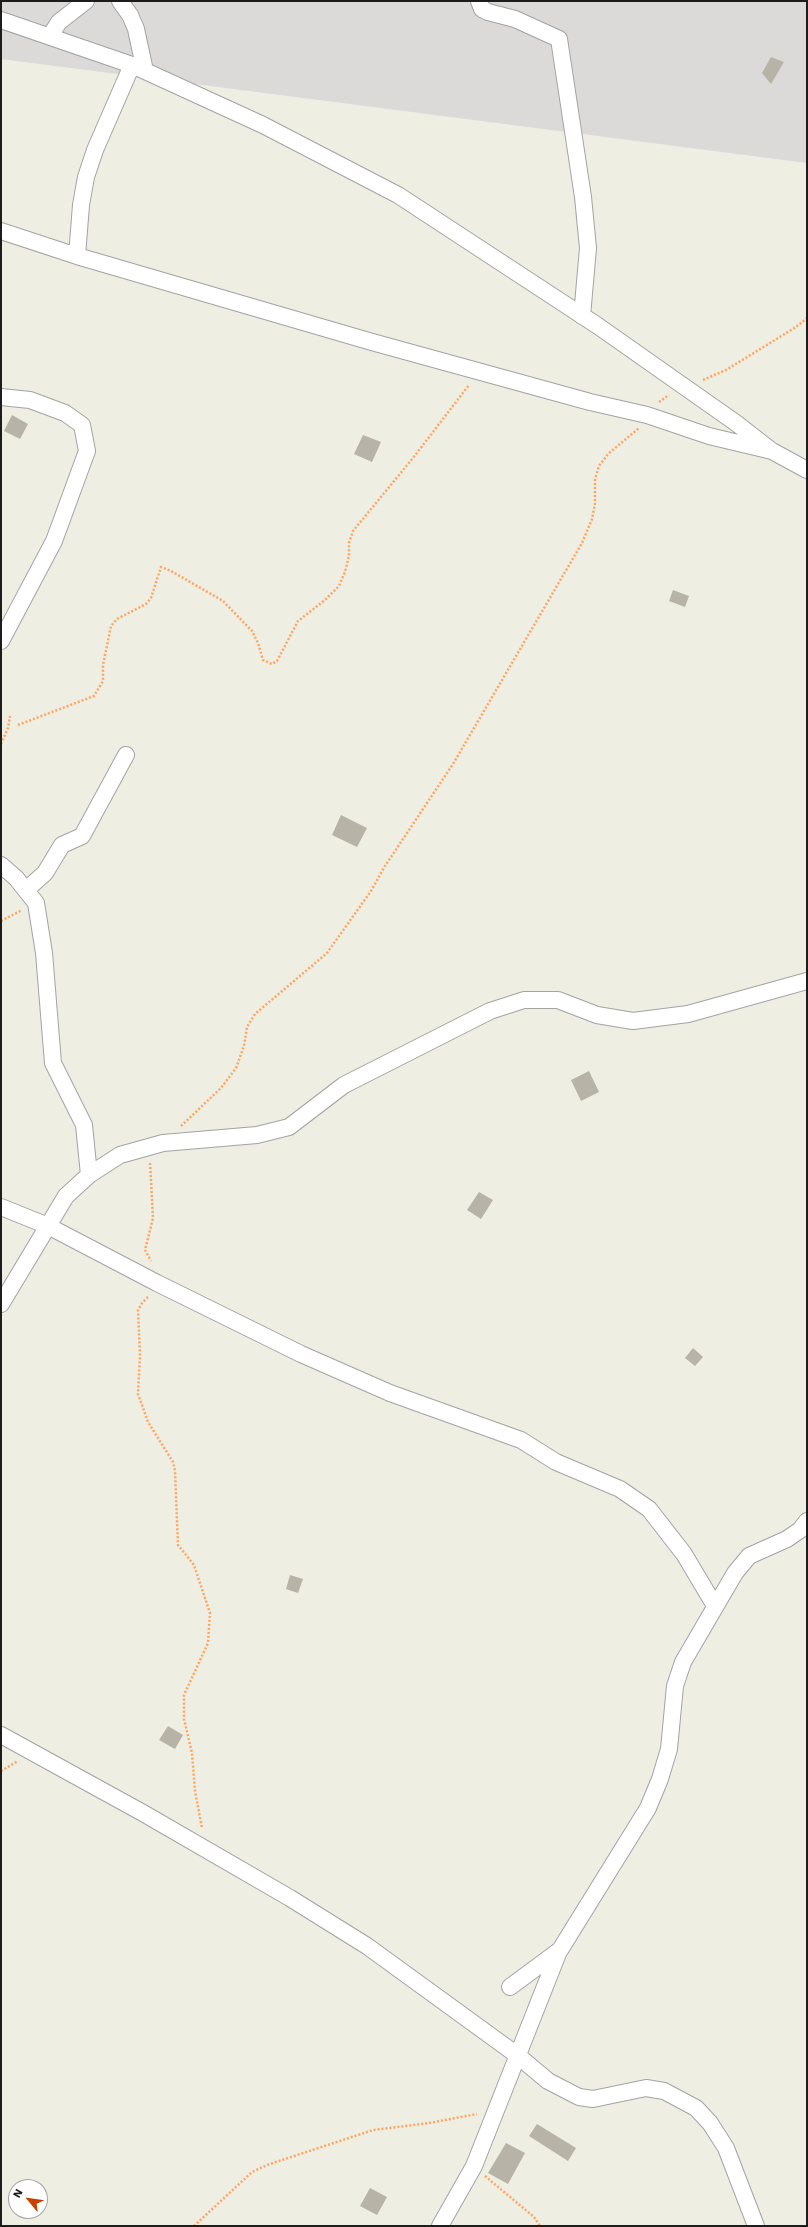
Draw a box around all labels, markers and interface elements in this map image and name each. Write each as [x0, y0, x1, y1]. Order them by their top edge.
north arrow [8, 2179, 48, 2219]
text: N [10, 2187, 26, 2200]

